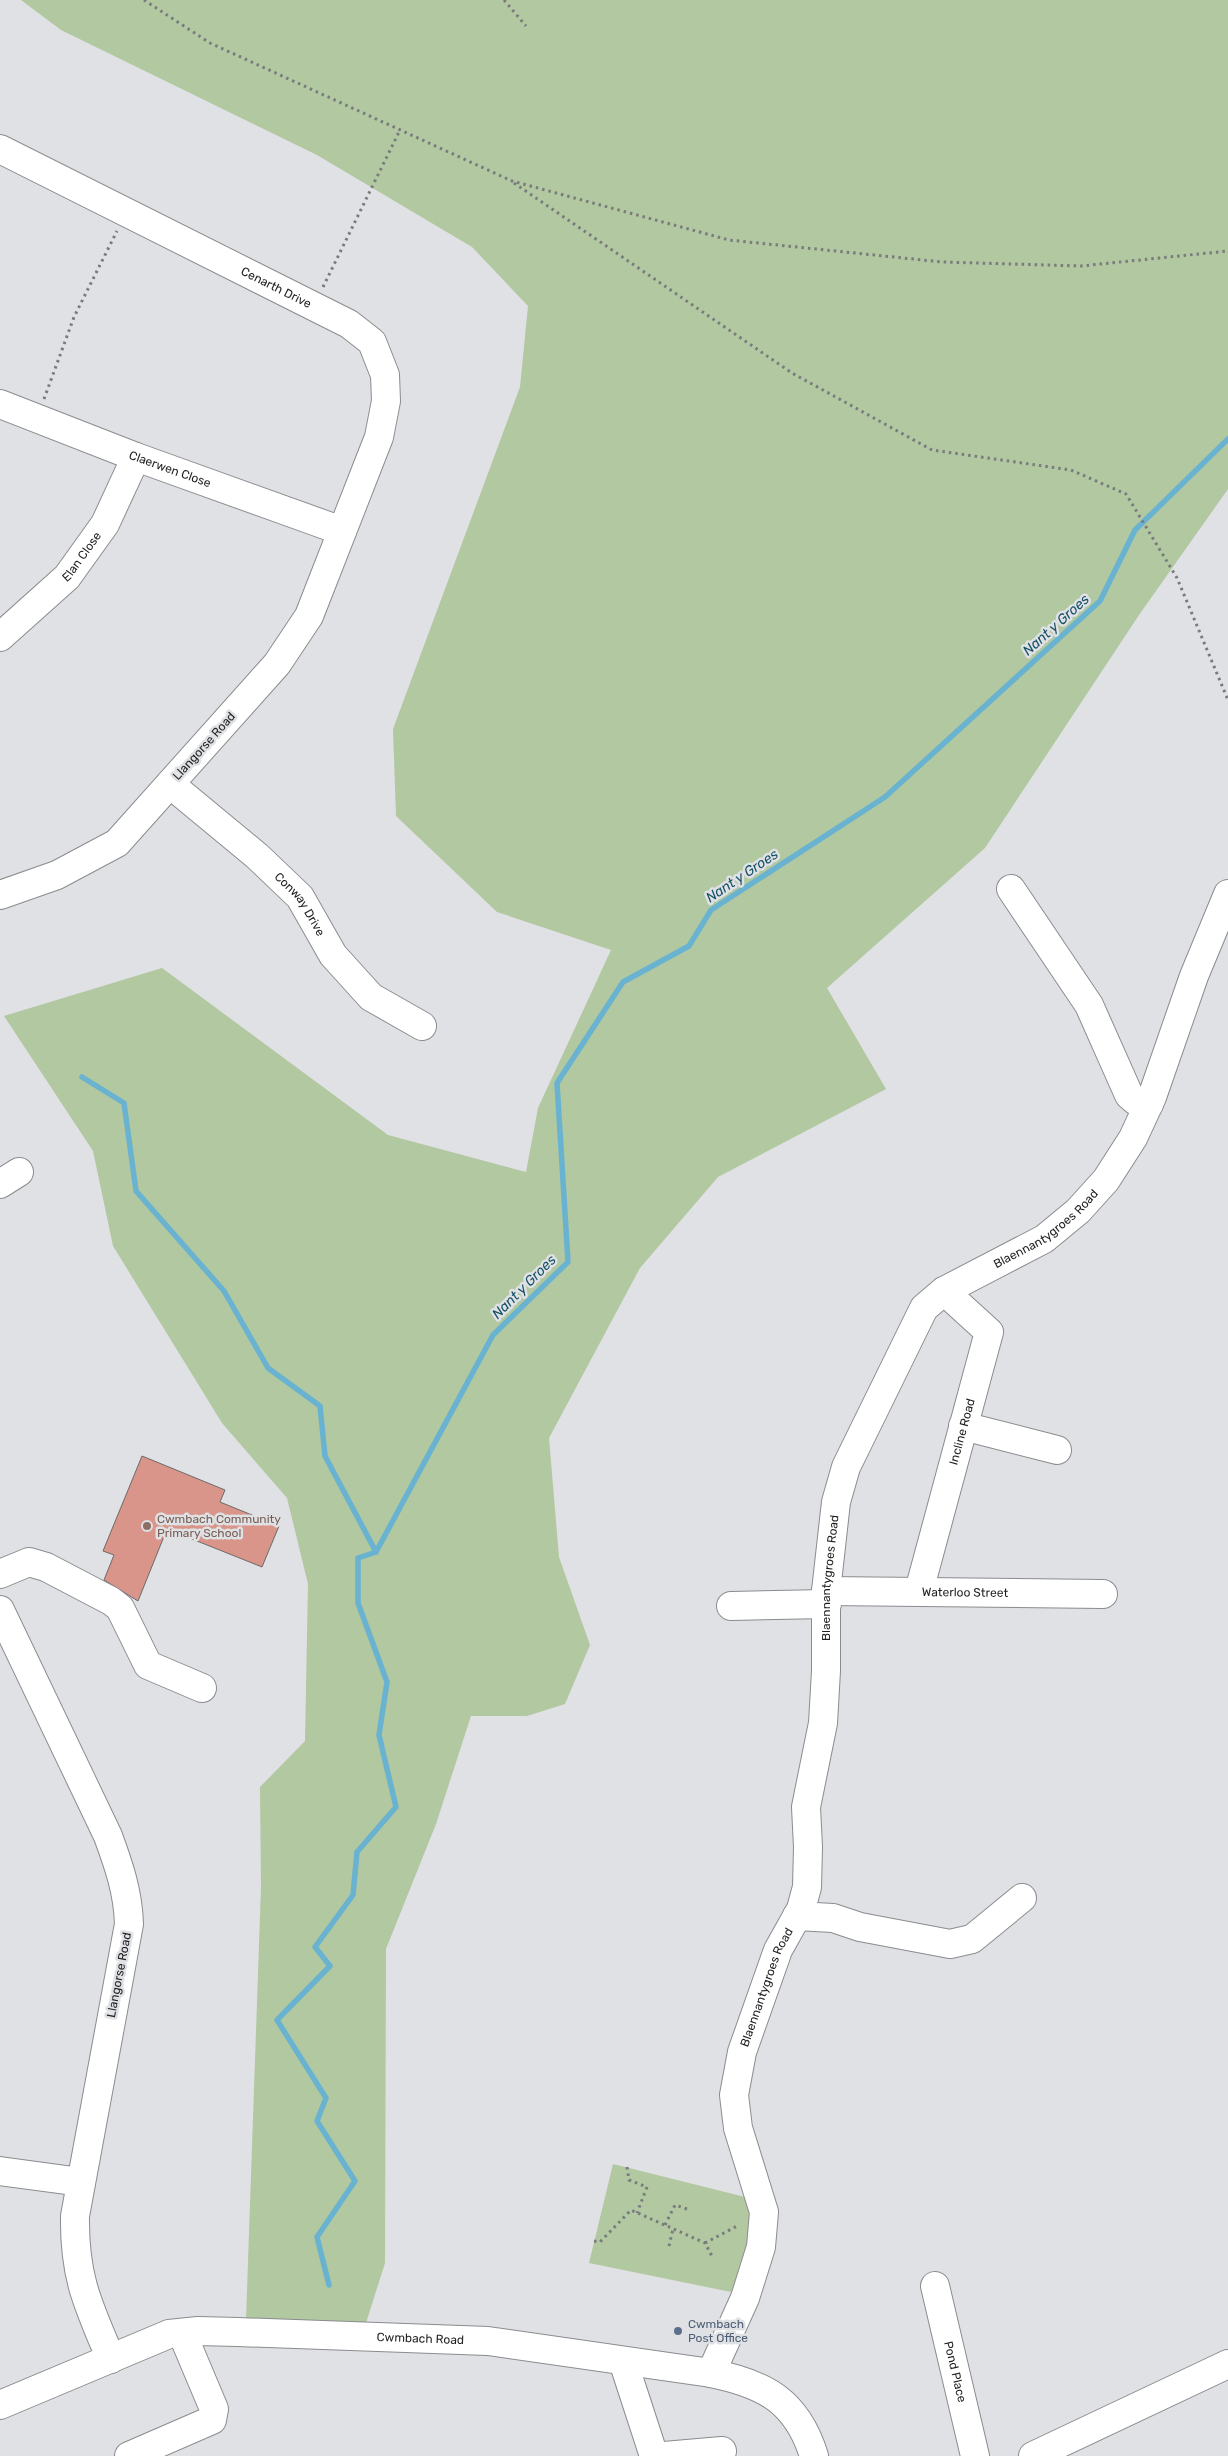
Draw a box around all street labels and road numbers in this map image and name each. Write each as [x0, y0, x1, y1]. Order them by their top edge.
street label: Cenarth Drive [239, 264, 314, 311]
street label: Claerwen Close [127, 448, 213, 490]
street label: Elan Close [59, 529, 104, 585]
street label: Llangorse Road [170, 709, 238, 783]
street label: Conway Drive [272, 870, 328, 939]
street label: Blaennantygroes Road [991, 1187, 1101, 1271]
street label: Incline Road [946, 1397, 978, 1467]
street label: Blaennantygroes Road [819, 1514, 842, 1641]
street label: Waterloo Street [922, 1585, 1009, 1600]
street label: Blaennantygroes Road [737, 1925, 796, 2049]
street label: Llangorse Road [104, 1931, 134, 2019]
street label: Cwmbach Road [376, 2330, 464, 2347]
street label: Pond Place [941, 2340, 969, 2404]

